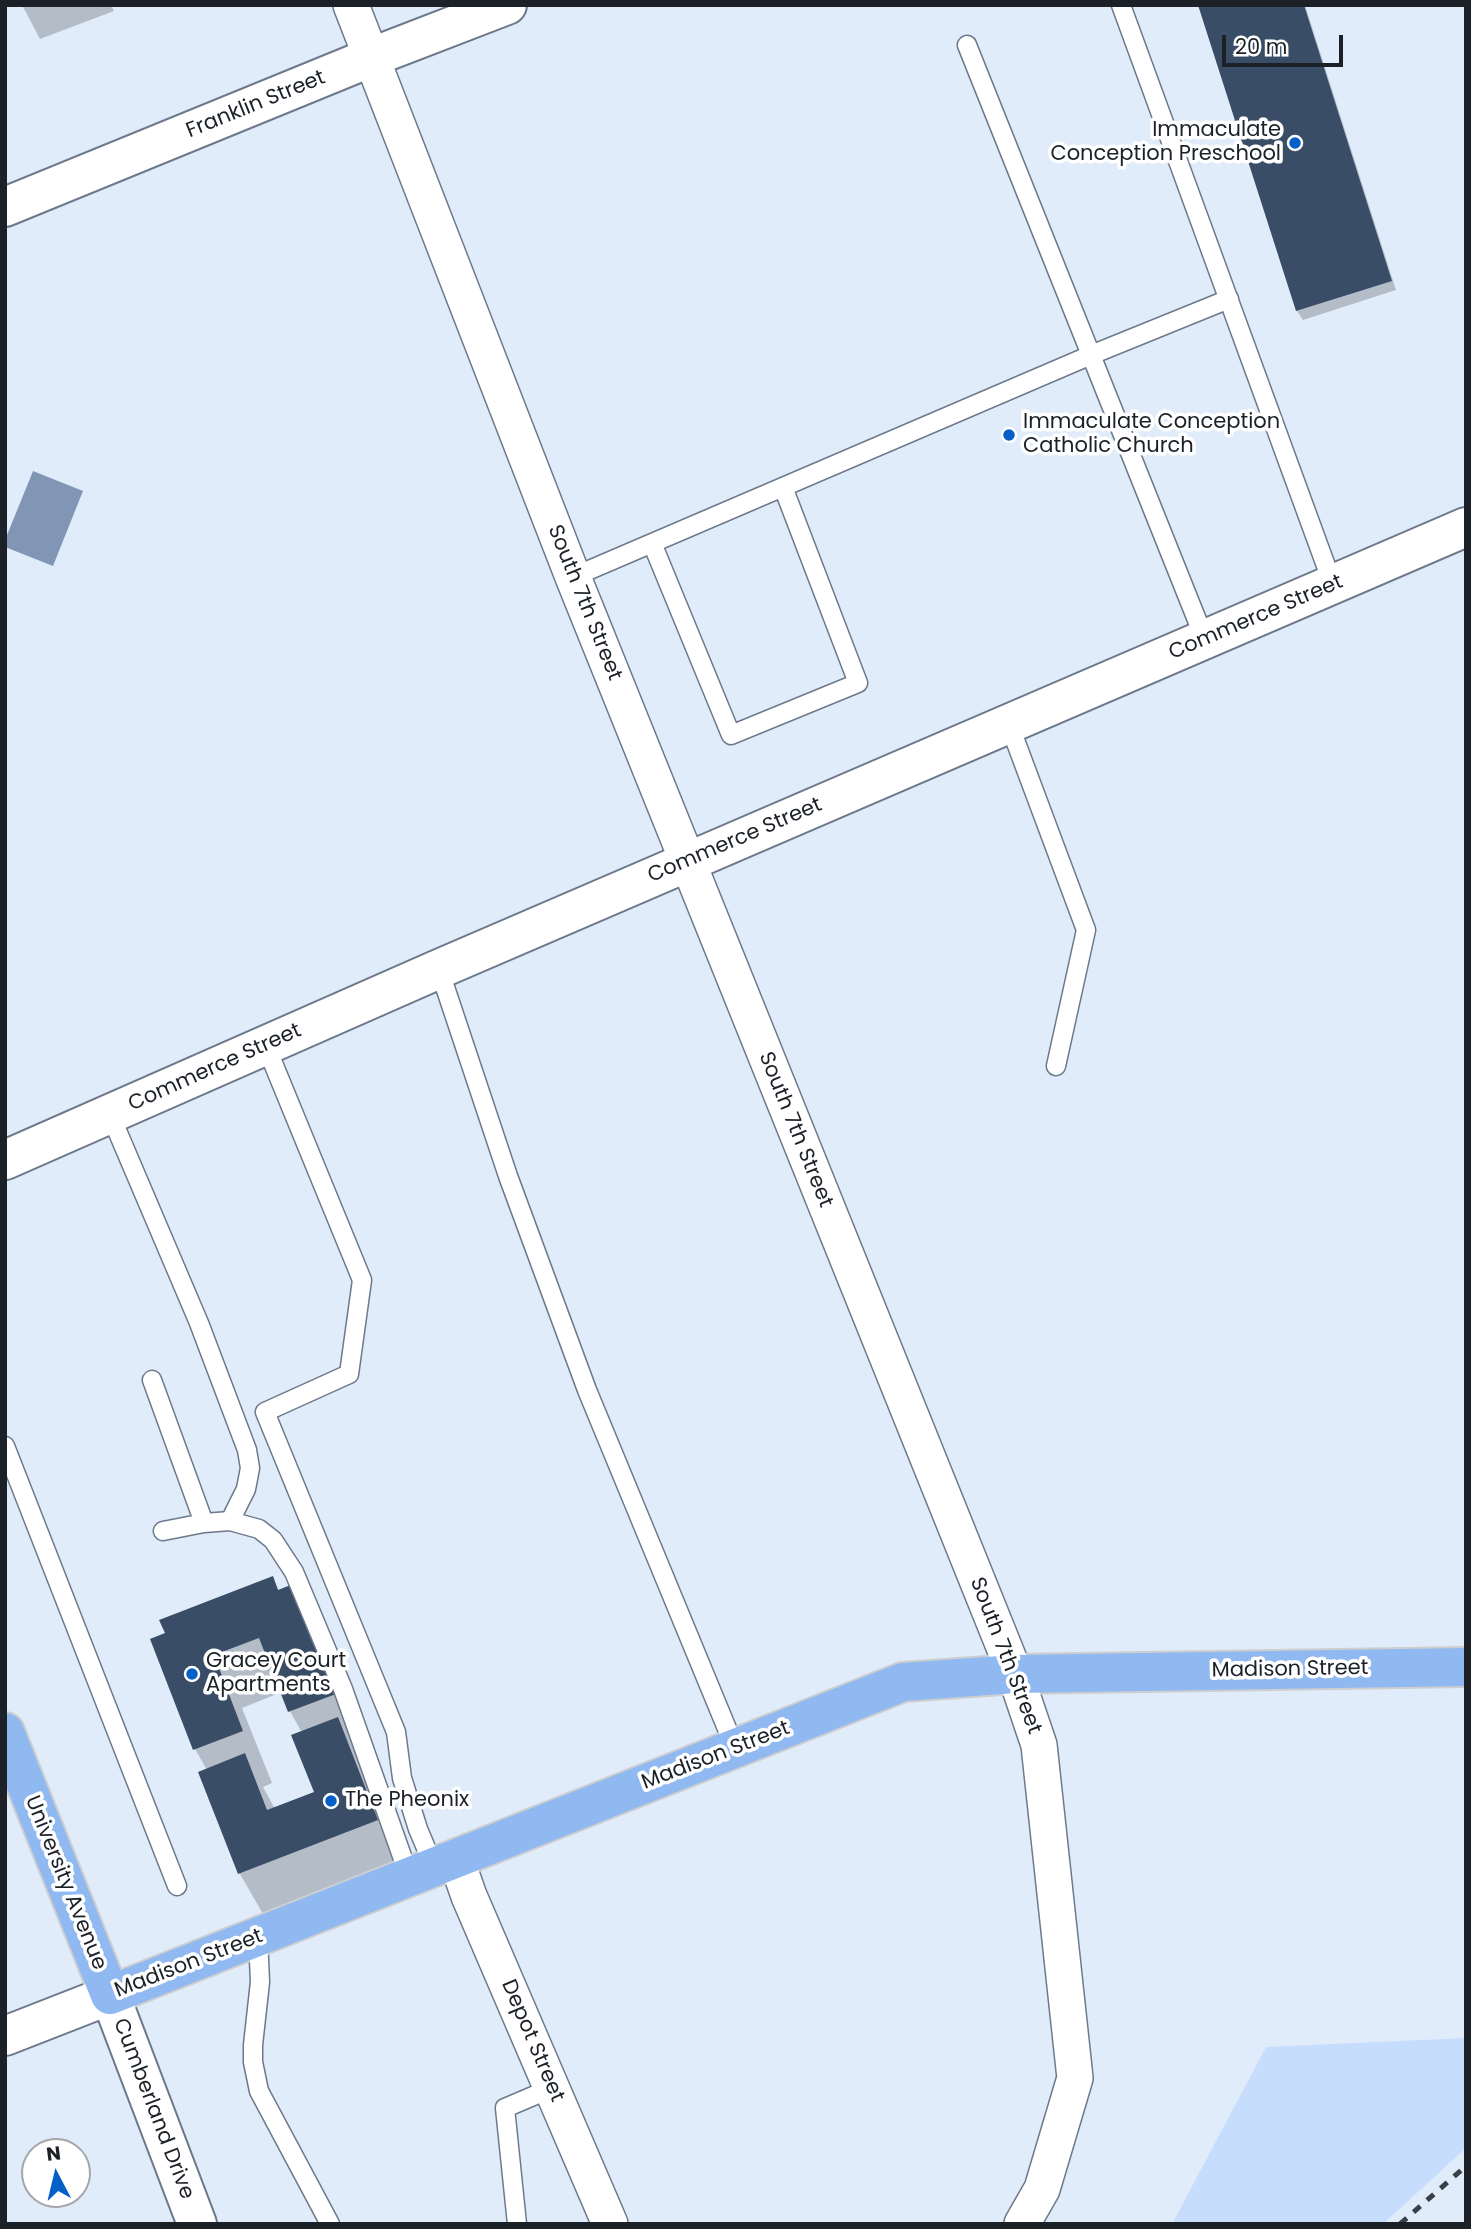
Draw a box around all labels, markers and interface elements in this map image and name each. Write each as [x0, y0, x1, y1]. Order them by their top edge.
scale bar [1226, 21, 1347, 65]
text: 20 m [1235, 32, 1288, 61]
street label: Franklin Street [183, 66, 329, 144]
place label: Immaculate Conception Preschool [1050, 118, 1281, 168]
marker: Immaculate Conception Preschool [1287, 135, 1303, 151]
place label: Immaculate Conception Catholic Church [1023, 410, 1280, 460]
marker: Immaculate Conception Catholic Church [1001, 427, 1017, 443]
street label: South 7th Street [541, 522, 627, 684]
street label: Commerce Street [1165, 570, 1347, 666]
street label: Commerce Street [644, 793, 826, 889]
street label: Commerce Street [125, 1019, 305, 1117]
street label: South 7th Street [752, 1049, 838, 1211]
street label: South 7th Street [964, 1574, 1046, 1738]
place label: Gracey Court Apartments [206, 1649, 346, 1699]
street label: Madison Street [1212, 1656, 1368, 1684]
marker: Gracey Court Apartments [184, 1666, 200, 1682]
street label: Madison Street [638, 1716, 794, 1796]
place label: The Pheonix [345, 1788, 469, 1814]
street label: University Avenue [19, 1792, 111, 1974]
marker: The Pheonix [323, 1793, 339, 1809]
street label: Madison Street [111, 1924, 267, 2004]
street label: Depot Street [495, 1976, 569, 2106]
street label: Cumberland Drive [107, 2015, 199, 2203]
north arrow [21, 2138, 91, 2208]
text: N [45, 2139, 62, 2168]

